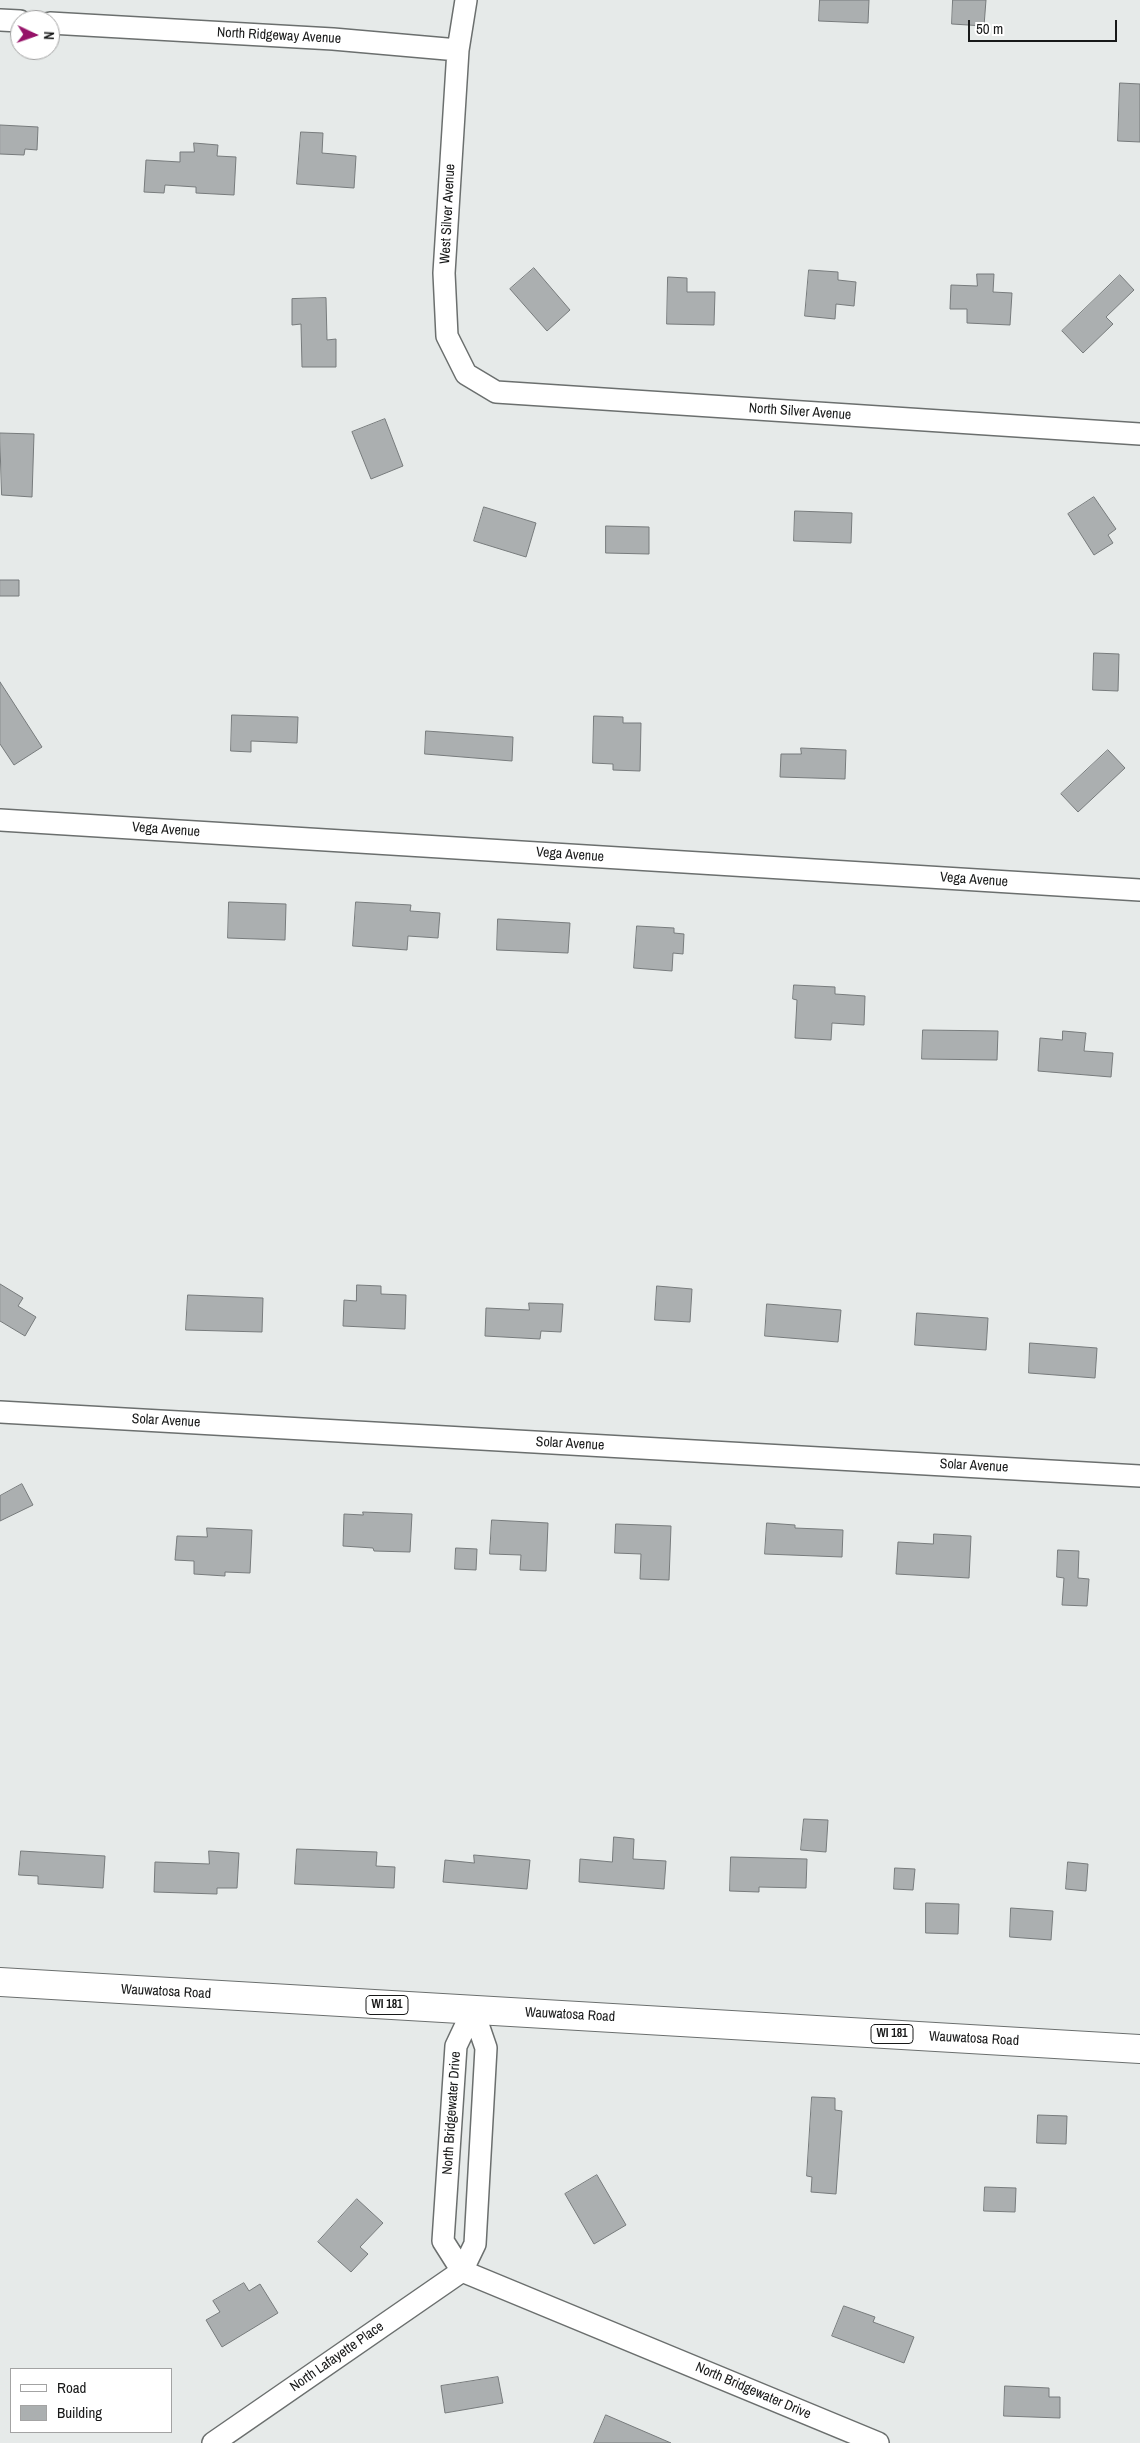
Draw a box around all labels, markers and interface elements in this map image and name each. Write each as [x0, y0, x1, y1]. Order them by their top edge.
north arrow [10, 10, 60, 60]
scale bar [970, 10, 1119, 42]
text: 50 m [976, 18, 1003, 39]
street label: North Ridgeway Avenue [217, 24, 341, 48]
text: N [40, 31, 58, 40]
street label: West Silver Avenue [437, 163, 459, 265]
street label: North Silver Avenue [748, 400, 852, 424]
street label: Vega Avenue [131, 819, 201, 841]
street label: Vega Avenue [535, 844, 605, 866]
street label: Vega Avenue [939, 869, 1009, 891]
street label: Solar Avenue [131, 1411, 201, 1431]
street label: Solar Avenue [535, 1434, 605, 1454]
street label: Solar Avenue [939, 1456, 1009, 1476]
street label: Wauwatosa Road [121, 1981, 211, 2003]
road number: WI 181 [366, 1996, 408, 2014]
street label: Wauwatosa Road [525, 2004, 615, 2026]
road number: WI 181 [871, 2025, 913, 2044]
street label: Wauwatosa Road [929, 2028, 1019, 2050]
street label: North Bridgewater Drive [439, 2051, 465, 2175]
street label: North Lafayette Place [287, 2318, 387, 2396]
street label: North Bridgewater Drive [693, 2359, 813, 2423]
legend [10, 2368, 172, 2433]
text: Road [57, 2377, 86, 2398]
text: Building [57, 2402, 102, 2423]

